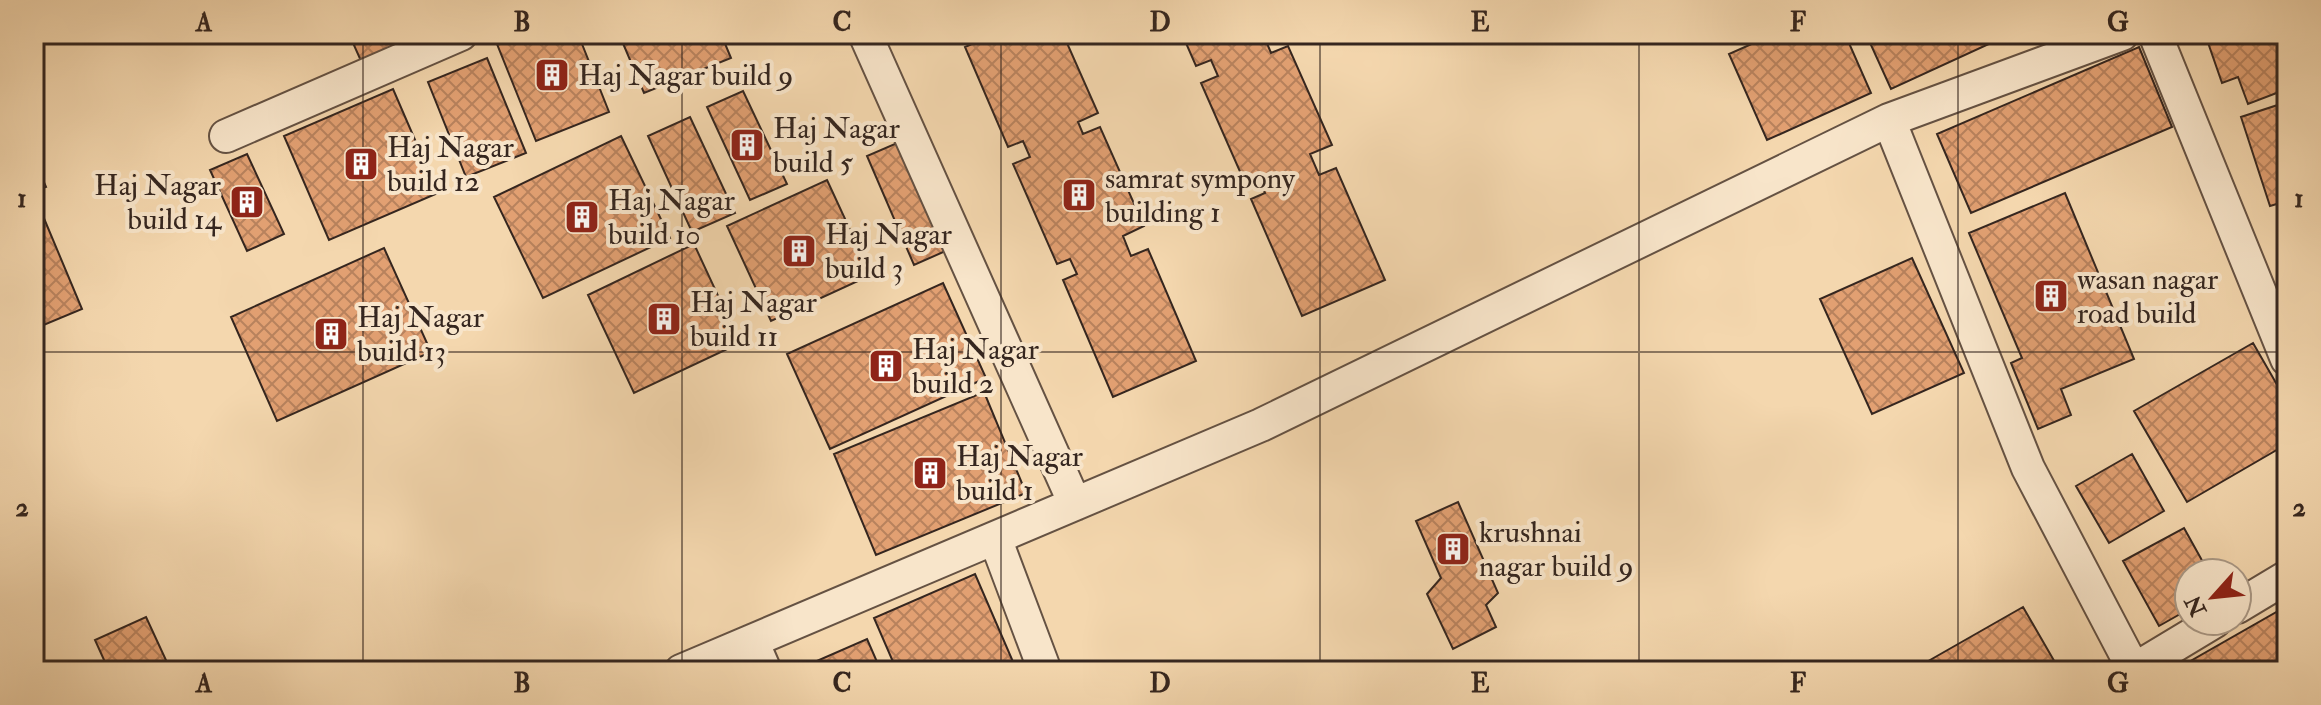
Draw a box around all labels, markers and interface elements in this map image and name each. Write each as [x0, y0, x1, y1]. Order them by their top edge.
text: A [195, 7, 213, 39]
text: B [513, 7, 531, 39]
text: C [832, 7, 852, 39]
text: D [1149, 7, 1171, 39]
text: E [1471, 7, 1490, 39]
text: F [1790, 7, 1807, 39]
text: G [2107, 7, 2129, 39]
building icon: Haj Nagar build 9 [533, 56, 571, 94]
place label: Haj Nagar build 9 [578, 57, 793, 94]
place label: Haj Nagar build 5 [773, 110, 900, 181]
building icon: Haj Nagar build 5 [728, 126, 766, 164]
place label: Haj Nagar build 12 [387, 129, 514, 200]
building icon: Haj Nagar build 12 [342, 145, 380, 183]
place label: samrat sympony building 1 [1105, 160, 1296, 231]
place label: Haj Nagar build 14 [94, 167, 223, 238]
building icon: samrat sympony building 1 [1060, 176, 1098, 214]
place label: Haj Nagar build 10 [608, 182, 735, 253]
text: 1 [17, 183, 27, 215]
building icon: Haj Nagar build 14 [228, 183, 266, 221]
text: 1 [2294, 183, 2304, 215]
building icon: Haj Nagar build 10 [563, 198, 601, 236]
place label: Haj Nagar build 3 [825, 216, 952, 287]
building icon: Haj Nagar build 3 [780, 232, 818, 270]
place label: wasan nagar road build [2077, 261, 2218, 332]
building icon: wasan nagar road build [2032, 277, 2070, 315]
place label: Haj Nagar build 11 [690, 284, 817, 355]
place label: Haj Nagar build 13 [357, 299, 484, 370]
building icon: Haj Nagar build 11 [645, 300, 683, 338]
building icon: Haj Nagar build 13 [312, 315, 350, 353]
place label: Haj Nagar build 2 [912, 331, 1039, 402]
building icon: Haj Nagar build 2 [867, 347, 905, 385]
place label: Haj Nagar build 1 [956, 438, 1083, 509]
building icon: Haj Nagar build 1 [911, 454, 949, 492]
text: 2 [15, 492, 29, 524]
text: 2 [2292, 492, 2306, 524]
place label: krushnai nagar build 9 [1479, 514, 1634, 585]
building icon: krushnai nagar build 9 [1434, 530, 1472, 568]
north arrow [2173, 557, 2253, 637]
text: N [2179, 590, 2213, 622]
text: A [195, 668, 213, 700]
text: B [513, 668, 531, 700]
text: C [832, 668, 852, 700]
text: D [1149, 668, 1171, 700]
text: E [1471, 668, 1490, 700]
text: F [1790, 668, 1807, 700]
text: G [2107, 668, 2129, 700]

